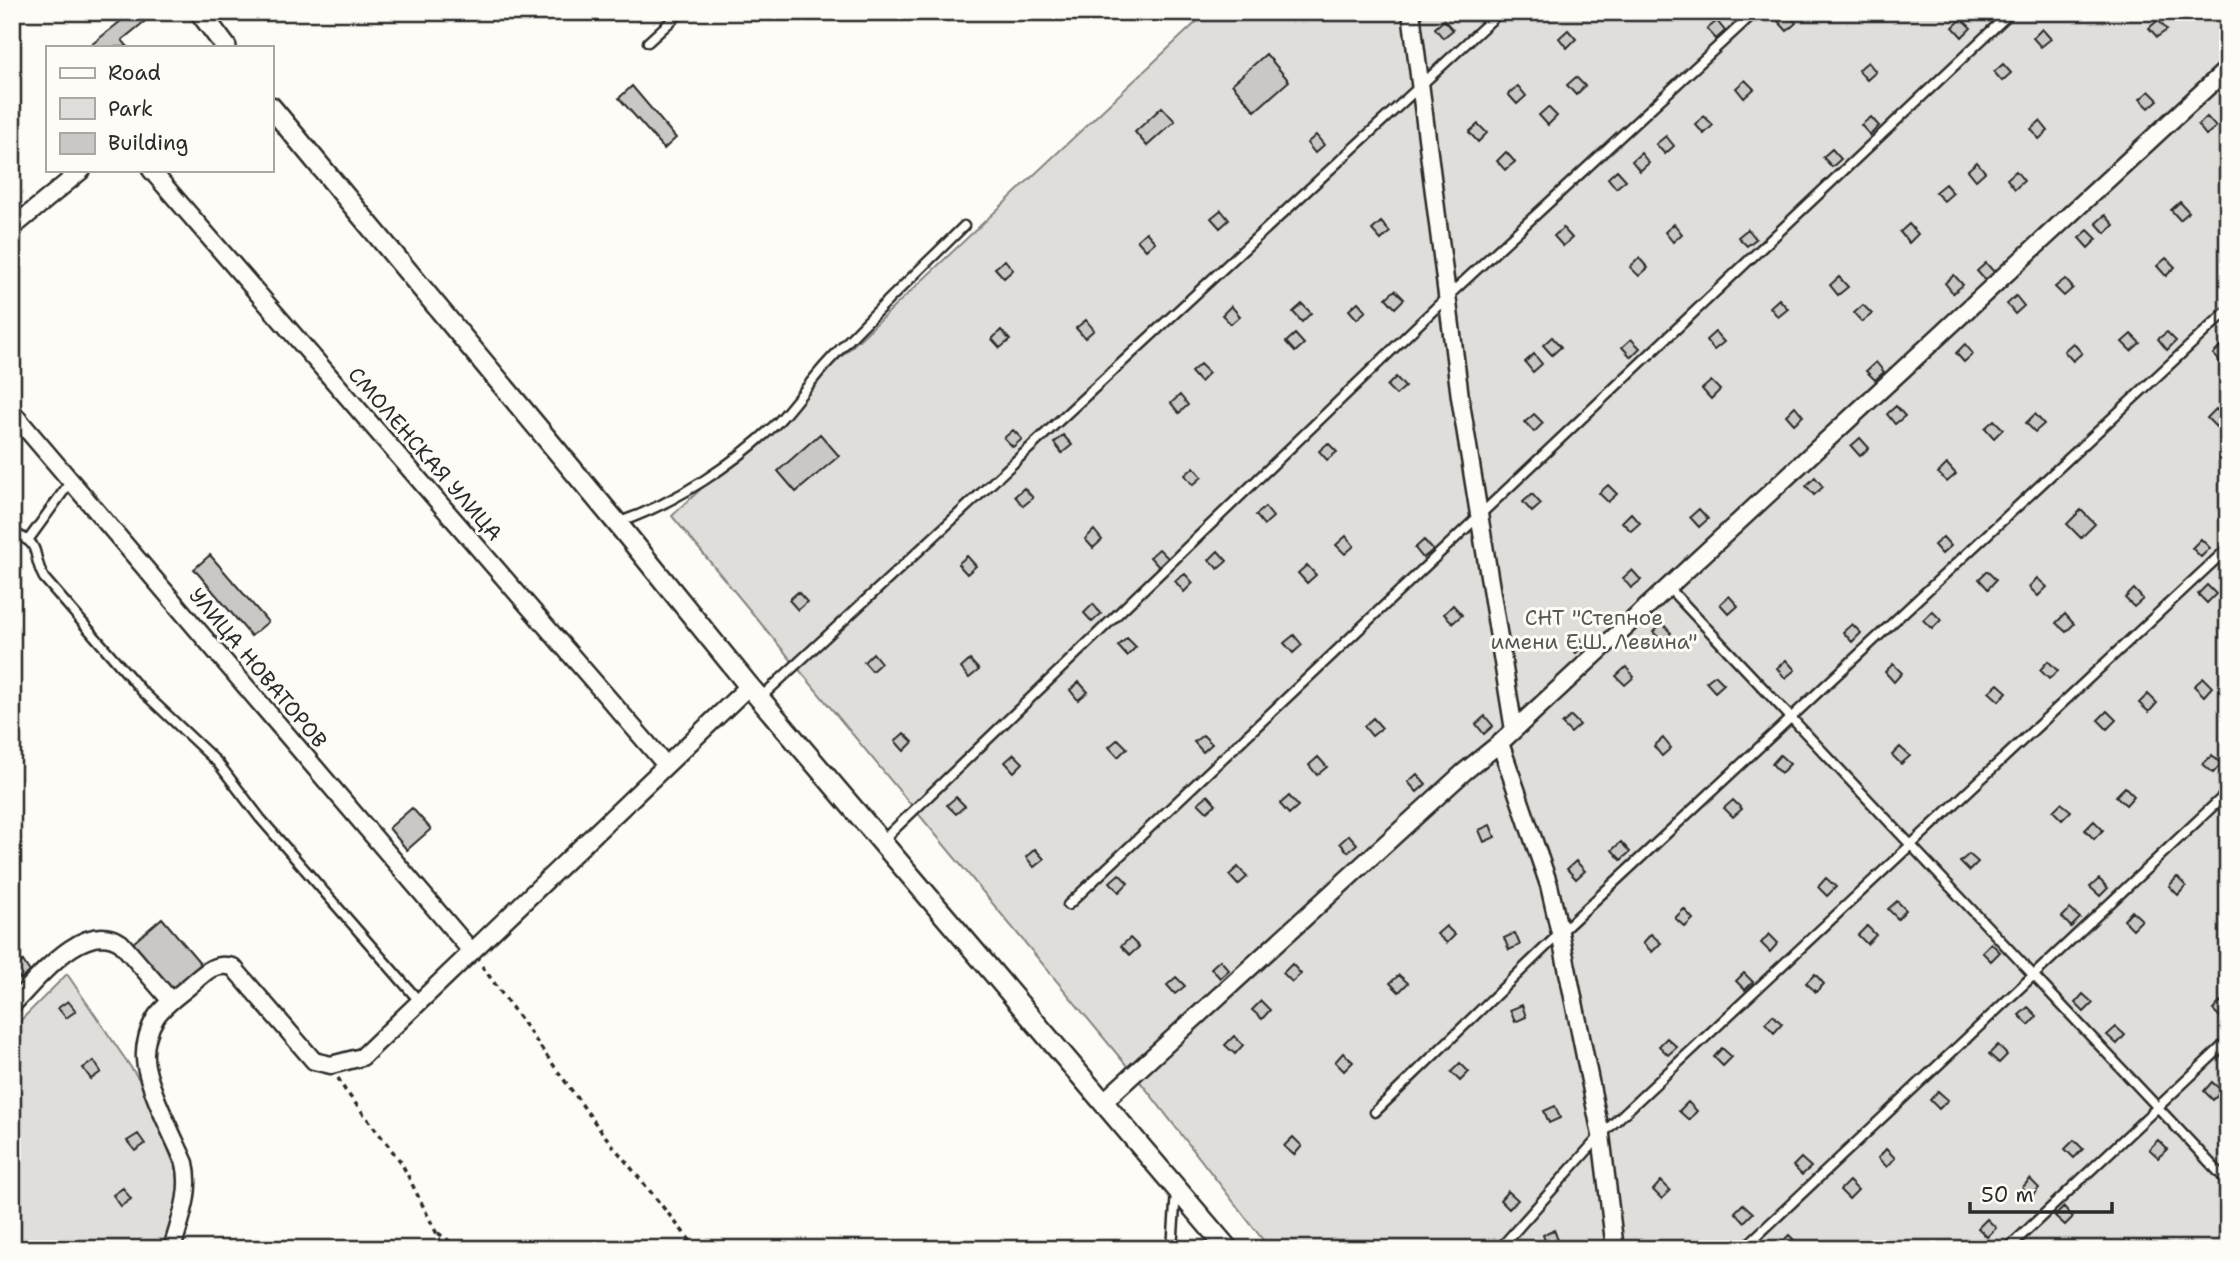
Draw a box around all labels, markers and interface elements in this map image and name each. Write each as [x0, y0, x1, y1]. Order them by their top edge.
legend [46, 46, 273, 172]
text: Road [108, 59, 161, 87]
text: Park [108, 95, 153, 123]
text: Building [108, 129, 188, 157]
street label: СМОЛЕНСКАЯ УЛИЦА [342, 361, 508, 547]
street label: УЛИЦА НОВАТОРОВ [183, 582, 333, 754]
park label: СНТ "Степное имени Е.Ш. Левина" [1490, 604, 1698, 656]
scale bar [1970, 1170, 2112, 1214]
text: 50 m [1981, 1181, 2034, 1209]

